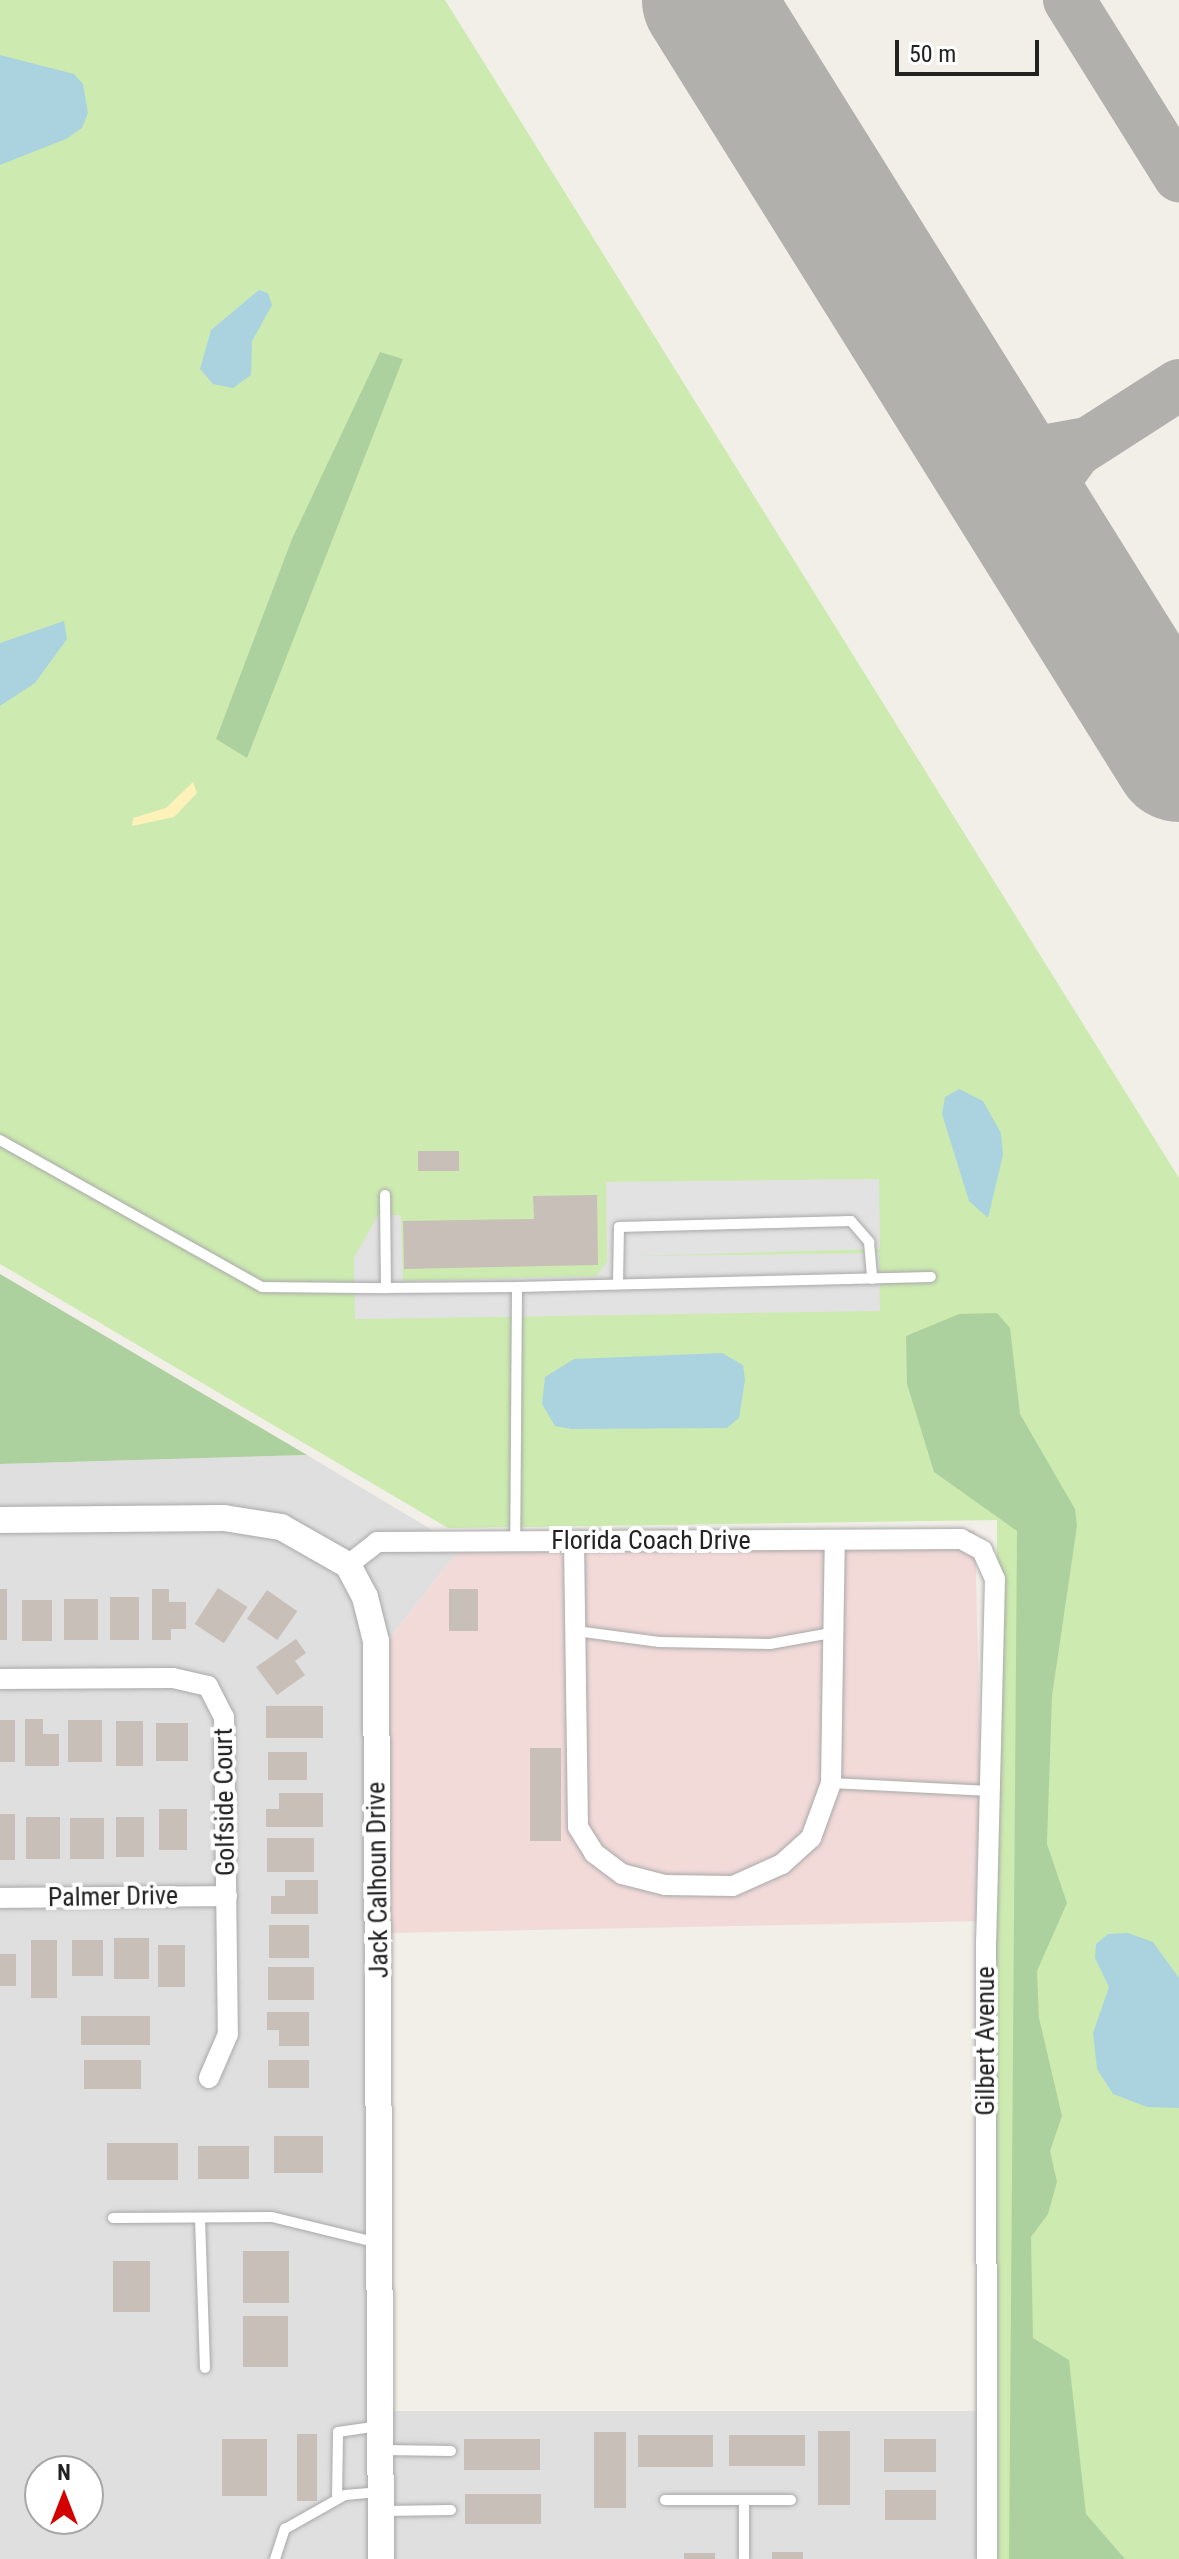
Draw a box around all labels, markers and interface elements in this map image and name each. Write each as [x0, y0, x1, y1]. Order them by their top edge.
scale bar [899, 24, 1043, 74]
text: 50 m [909, 40, 956, 68]
street label: Florida Coach Drive [551, 1525, 751, 1557]
street label: Golfside Court [208, 1728, 242, 1876]
street label: Jack Calhoun Drive [361, 1782, 395, 1978]
street label: Palmer Drive [48, 1880, 178, 1914]
street label: Gilbert Avenue [970, 1966, 1002, 2116]
north arrow [24, 2455, 104, 2535]
text: N [57, 2460, 71, 2485]

